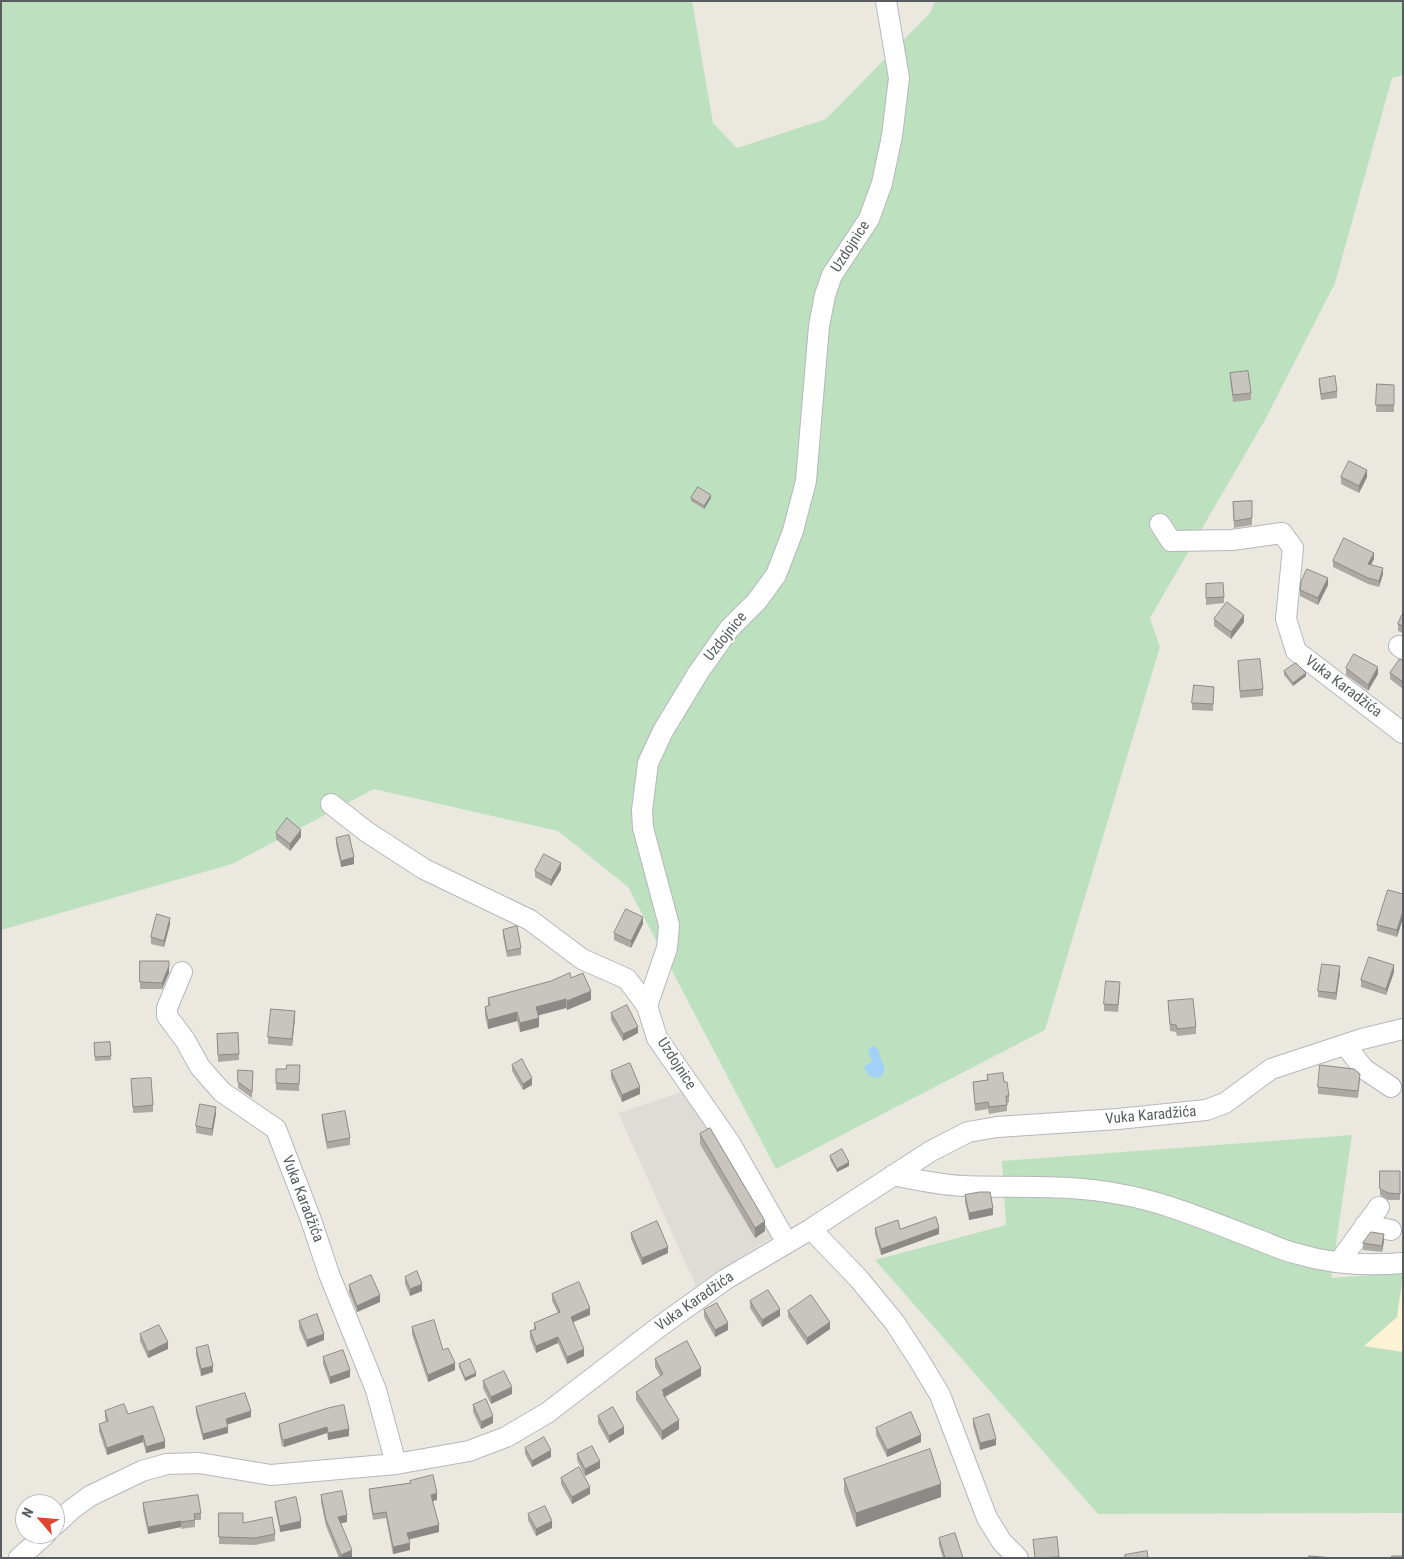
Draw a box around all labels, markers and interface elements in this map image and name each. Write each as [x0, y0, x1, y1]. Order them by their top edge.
street label: Uzdojnice [828, 218, 874, 276]
street label: Uzdojnice [701, 609, 751, 665]
street label: Vuka Karadžića [1301, 652, 1385, 722]
street label: Uzdojnice [653, 1035, 699, 1093]
street label: Vuka Karadžića [1105, 1103, 1197, 1129]
street label: Vuka Karadžića [277, 1153, 327, 1245]
street label: Vuka Karadžića [652, 1268, 738, 1336]
north arrow [15, 1494, 65, 1544]
text: N [18, 1505, 37, 1520]

